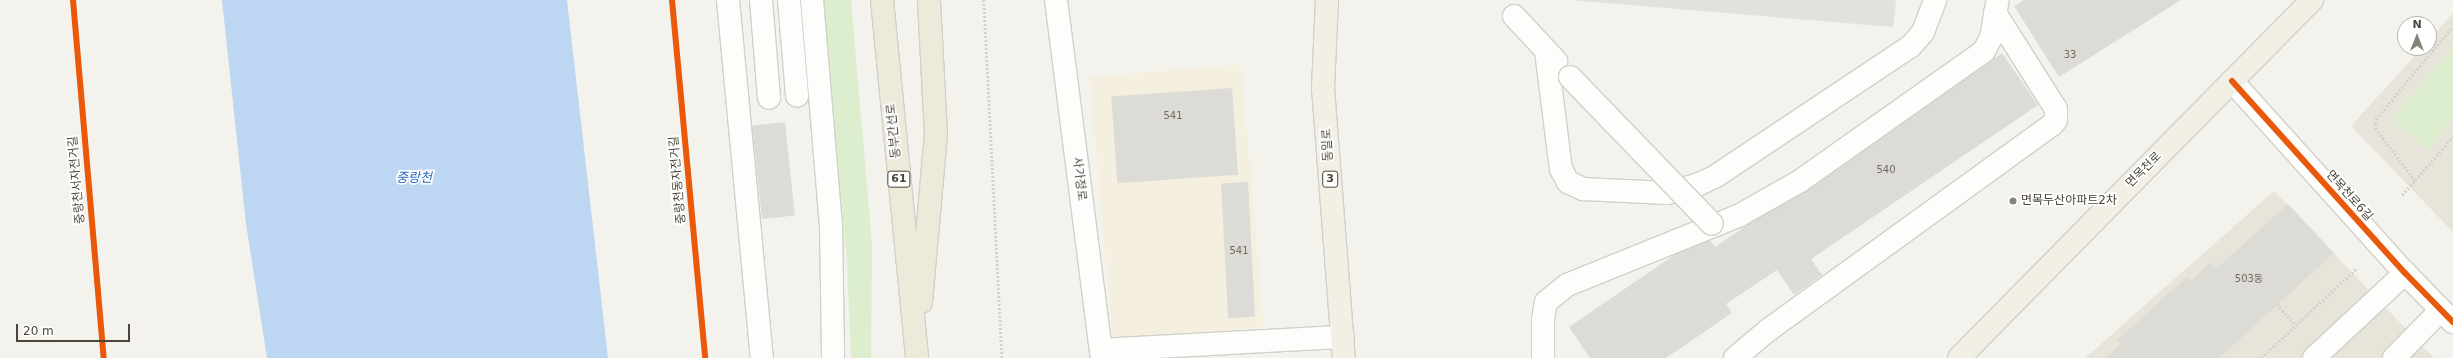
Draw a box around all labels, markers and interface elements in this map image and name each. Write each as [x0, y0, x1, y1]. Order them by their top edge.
north arrow [2397, 16, 2437, 56]
text: N [2412, 18, 2422, 31]
house number: 33 [2064, 49, 2076, 61]
street label: 동부간선로 [884, 103, 904, 159]
house number: 541 [1163, 110, 1183, 122]
street label: 동일로 [1320, 128, 1336, 162]
street label: 중랑천서자전거길 [66, 135, 88, 225]
street label: 중랑천동자전거길 [667, 135, 689, 225]
street label: 면목천로 [2123, 149, 2165, 191]
street label: 사가정로 [1069, 156, 1089, 202]
house number: 540 [1876, 164, 1896, 176]
street label: 면목천로6길 [2323, 168, 2375, 224]
water label: 중랑천 [396, 170, 432, 186]
road number: 61 [887, 170, 911, 188]
road number: 3 [1322, 170, 1338, 188]
place label: 면목두산아파트2차 [2021, 194, 2117, 208]
marker: 면목두산아파트2차 [2008, 196, 2018, 206]
house number: 541 [1229, 245, 1249, 257]
house number: 503동 [2235, 273, 2263, 285]
scale bar [18, 316, 132, 342]
text: 20 m [23, 324, 54, 338]

